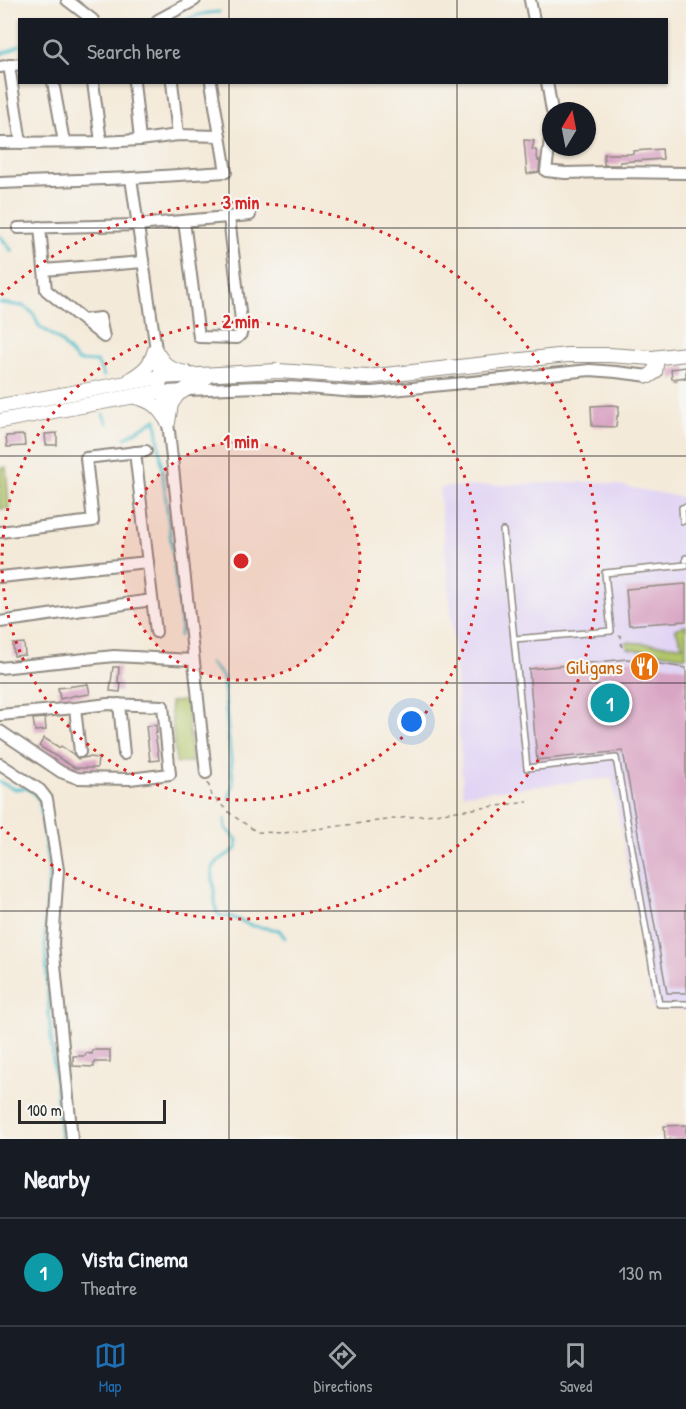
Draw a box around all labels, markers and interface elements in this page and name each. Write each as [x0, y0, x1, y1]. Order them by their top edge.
search box [18, 18, 668, 84]
icon: search [39, 35, 72, 68]
text: Search here [87, 36, 181, 66]
north arrow [542, 102, 596, 156]
text: 3 min [223, 190, 259, 215]
text: 2 min [223, 309, 259, 334]
text: 1 min [223, 429, 259, 454]
centre of rings [231, 551, 251, 571]
restaurant icon: Giligans [628, 651, 660, 683]
place label: Giligans [566, 653, 623, 680]
pin: 1 [590, 680, 630, 726]
your location [397, 707, 426, 736]
scale bar [18, 1097, 166, 1124]
text: 100 m [27, 1099, 62, 1121]
text: Nearby [24, 1161, 90, 1196]
text: Vista Cinema [81, 1244, 187, 1274]
text: 1 [40, 1259, 47, 1286]
text: 130 m [619, 1259, 662, 1286]
text: Theatre [81, 1274, 137, 1301]
tab: Map [94, 1339, 127, 1397]
tab: Directions [314, 1339, 372, 1397]
tab: Saved [559, 1339, 592, 1397]

